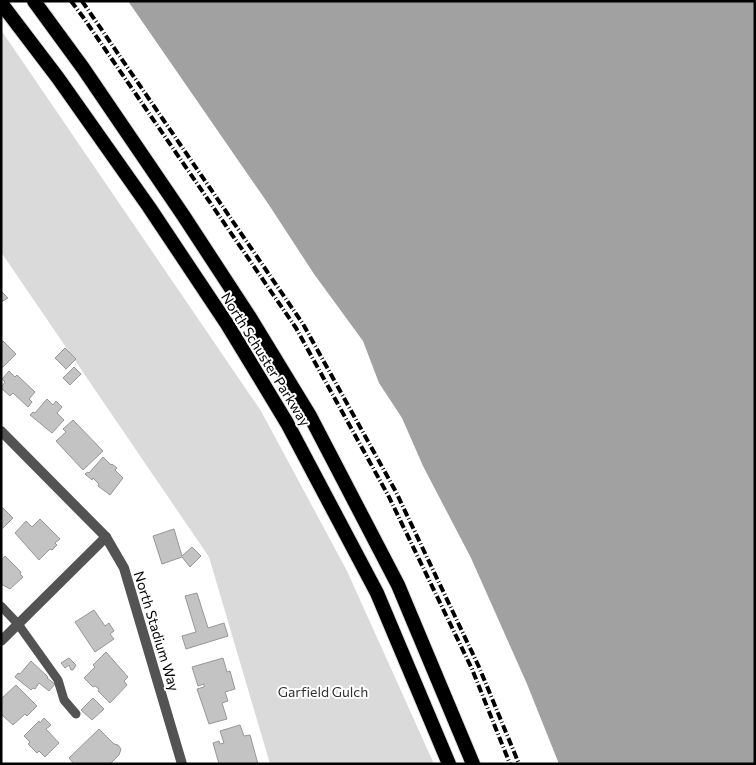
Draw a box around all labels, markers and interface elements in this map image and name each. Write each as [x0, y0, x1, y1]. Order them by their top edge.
street label: North Schuster Parkway [218, 289, 314, 429]
street label: North Stadium Way [131, 569, 183, 693]
park label: Garfield Gulch [278, 683, 368, 700]

